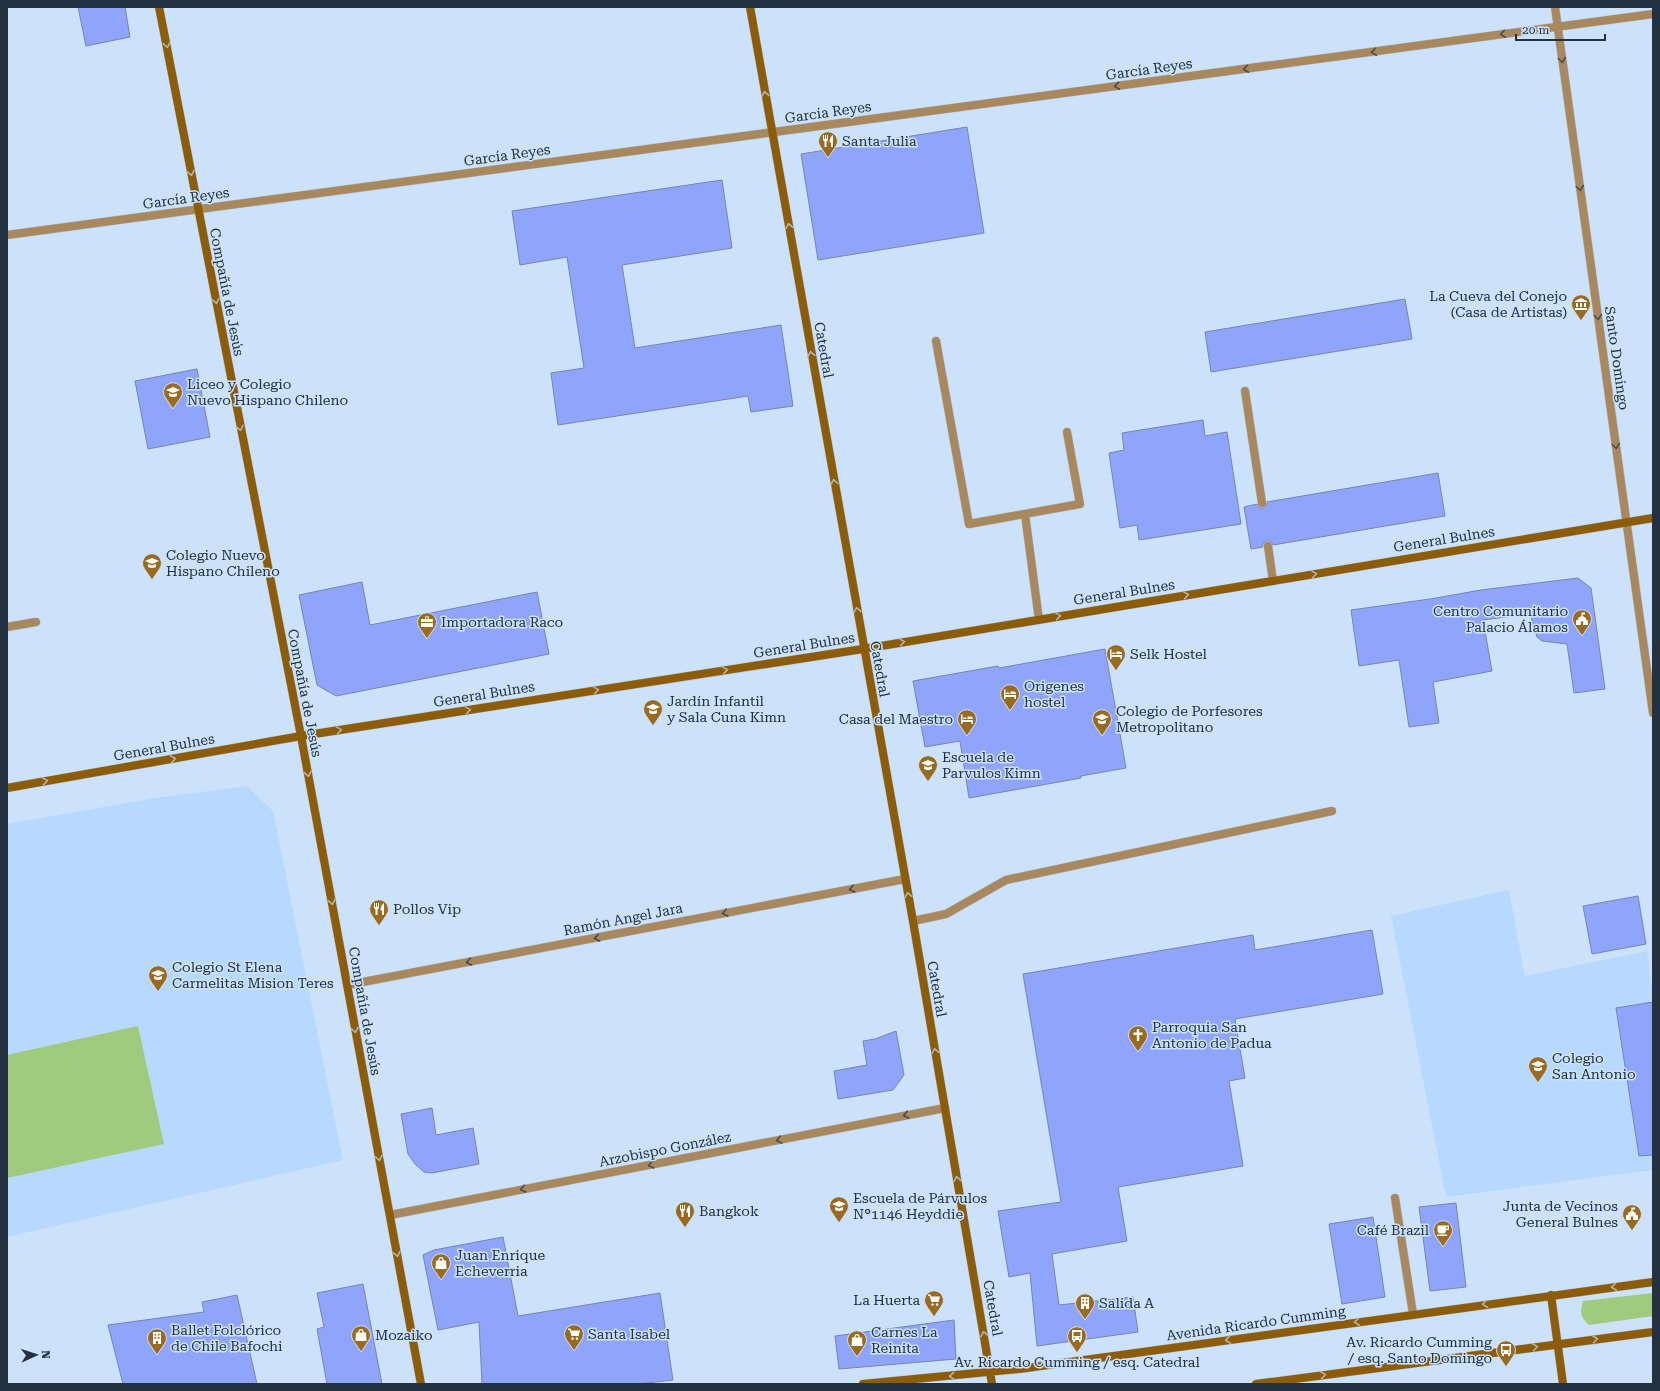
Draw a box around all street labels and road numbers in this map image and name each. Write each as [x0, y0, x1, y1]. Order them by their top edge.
street label: García Reyes [1105, 55, 1194, 83]
street label: García Reyes [784, 98, 873, 126]
street label: García Reyes [463, 141, 552, 169]
street label: García Reyes [142, 184, 231, 212]
street label: Compañía de Jesús [207, 227, 247, 358]
street label: Santo Domingo [1602, 305, 1632, 411]
street label: Catedral [811, 321, 837, 380]
street label: General Bulnes [1392, 523, 1496, 555]
street label: General Bulnes [1072, 576, 1176, 608]
street label: Compañía de Jesús [285, 628, 325, 759]
street label: General Bulnes [752, 629, 856, 661]
street label: Catedral [867, 640, 893, 699]
street label: General Bulnes [432, 678, 536, 710]
street label: General Bulnes [112, 730, 216, 764]
street label: Ramón Angel Jara [562, 899, 684, 938]
street label: Compañía de Jesús [346, 945, 384, 1077]
street label: Catedral [924, 960, 950, 1019]
street label: Arzobispo González [598, 1128, 733, 1170]
street label: Catedral [980, 1279, 1006, 1338]
street label: Avenida Ricardo Cumming [1165, 1303, 1347, 1343]

